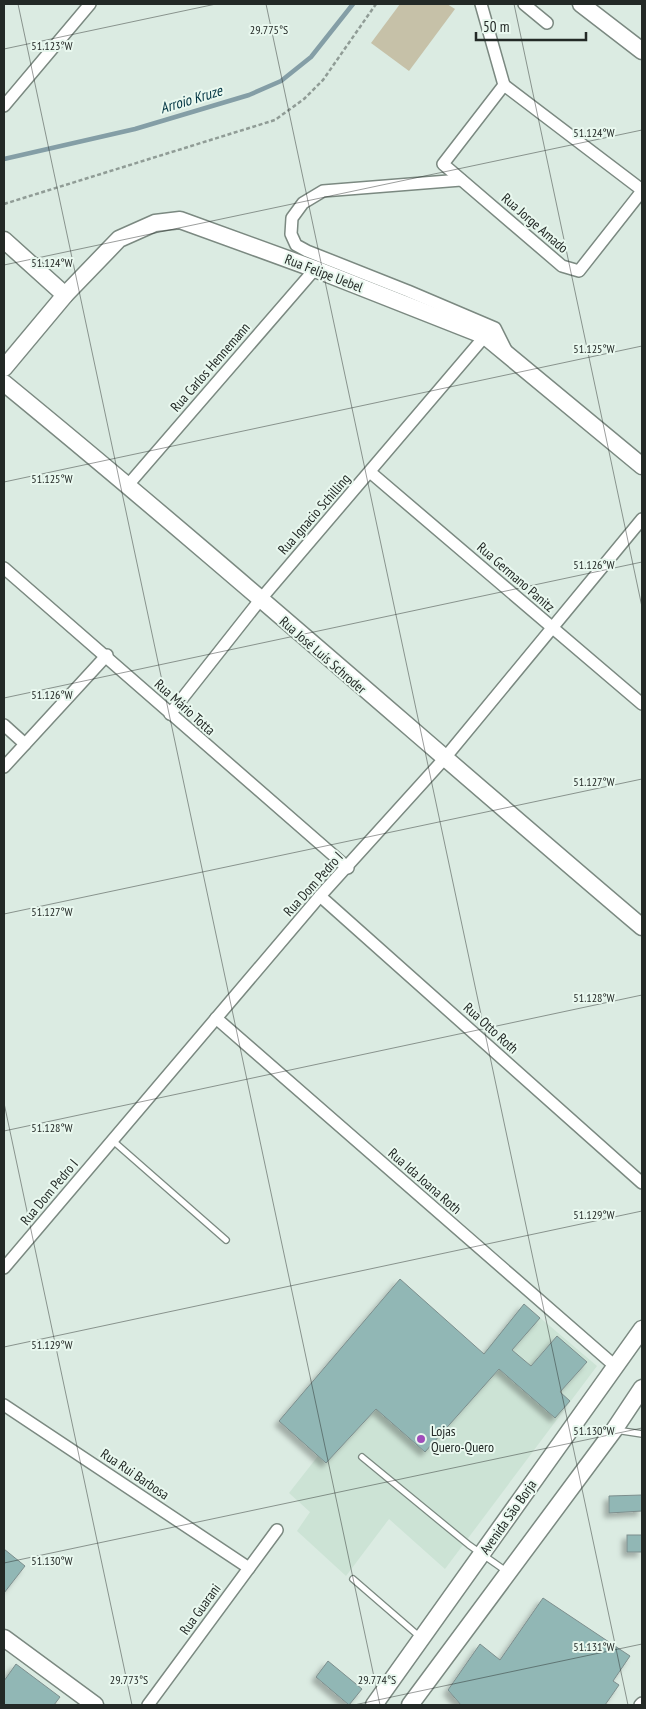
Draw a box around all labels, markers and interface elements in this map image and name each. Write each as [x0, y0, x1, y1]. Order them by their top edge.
scale bar [476, 10, 586, 42]
text: 50 m [483, 17, 509, 36]
text: 29.775°S [250, 22, 288, 37]
text: 51.123°W [31, 38, 73, 53]
water label: Arroio Kruze [158, 80, 225, 117]
text: 51.124°W [573, 125, 615, 140]
street label: Rua Jorge Amado [498, 189, 572, 257]
street label: Rua Felipe Uebel [282, 250, 366, 296]
text: 51.124°W [31, 255, 73, 270]
street label: Rua Carlos Hennemann [166, 319, 254, 415]
text: 51.125°W [573, 341, 615, 356]
street label: Rua Ignacio Schilling [274, 470, 354, 558]
text: 51.125°W [31, 471, 73, 486]
street label: Rua Germano Panitz [473, 538, 559, 616]
text: 51.126°W [573, 557, 615, 572]
street label: Rua José Luís Schroder [276, 612, 370, 698]
street label: Rua Mário Totta [151, 675, 219, 739]
text: 51.126°W [31, 687, 73, 702]
text: 51.127°W [573, 774, 615, 789]
street label: Rua Dom Pedro I [279, 848, 347, 920]
text: 51.127°W [31, 904, 73, 919]
text: 51.128°W [573, 990, 615, 1005]
street label: Rua Otto Roth [460, 999, 522, 1057]
text: 51.128°W [31, 1120, 73, 1135]
street label: Rua Ida Joana Roth [385, 1144, 465, 1218]
street label: Rua Dom Pedro I [16, 1155, 82, 1229]
text: 51.129°W [573, 1207, 615, 1222]
text: 51.129°W [31, 1337, 73, 1352]
place label: Lojas Quero-Quero [431, 1422, 494, 1456]
text: 51.130°W [573, 1423, 615, 1438]
marker: Lojas Quero-Quero [415, 1433, 427, 1445]
street label: Rua Rui Barbosa [97, 1445, 173, 1503]
street label: Avenida São Borja [476, 1476, 540, 1558]
text: 51.130°W [31, 1553, 73, 1568]
street label: Rua Guarani [176, 1580, 224, 1638]
text: 51.131°W [573, 1639, 615, 1654]
text: 29.773°S [110, 1672, 148, 1687]
text: 29.774°S [358, 1672, 396, 1687]

